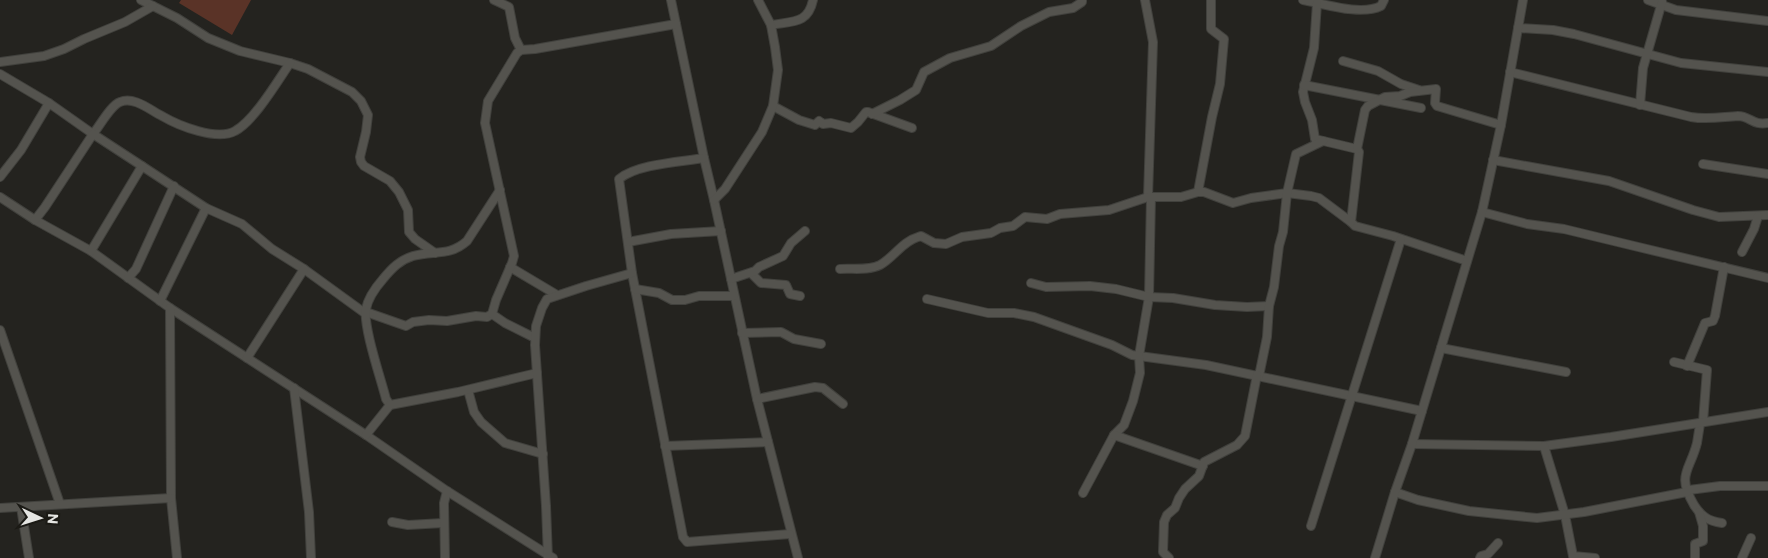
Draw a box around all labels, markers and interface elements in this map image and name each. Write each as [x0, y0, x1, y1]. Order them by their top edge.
north arrow [15, 493, 65, 543]
text: N [45, 513, 62, 525]

